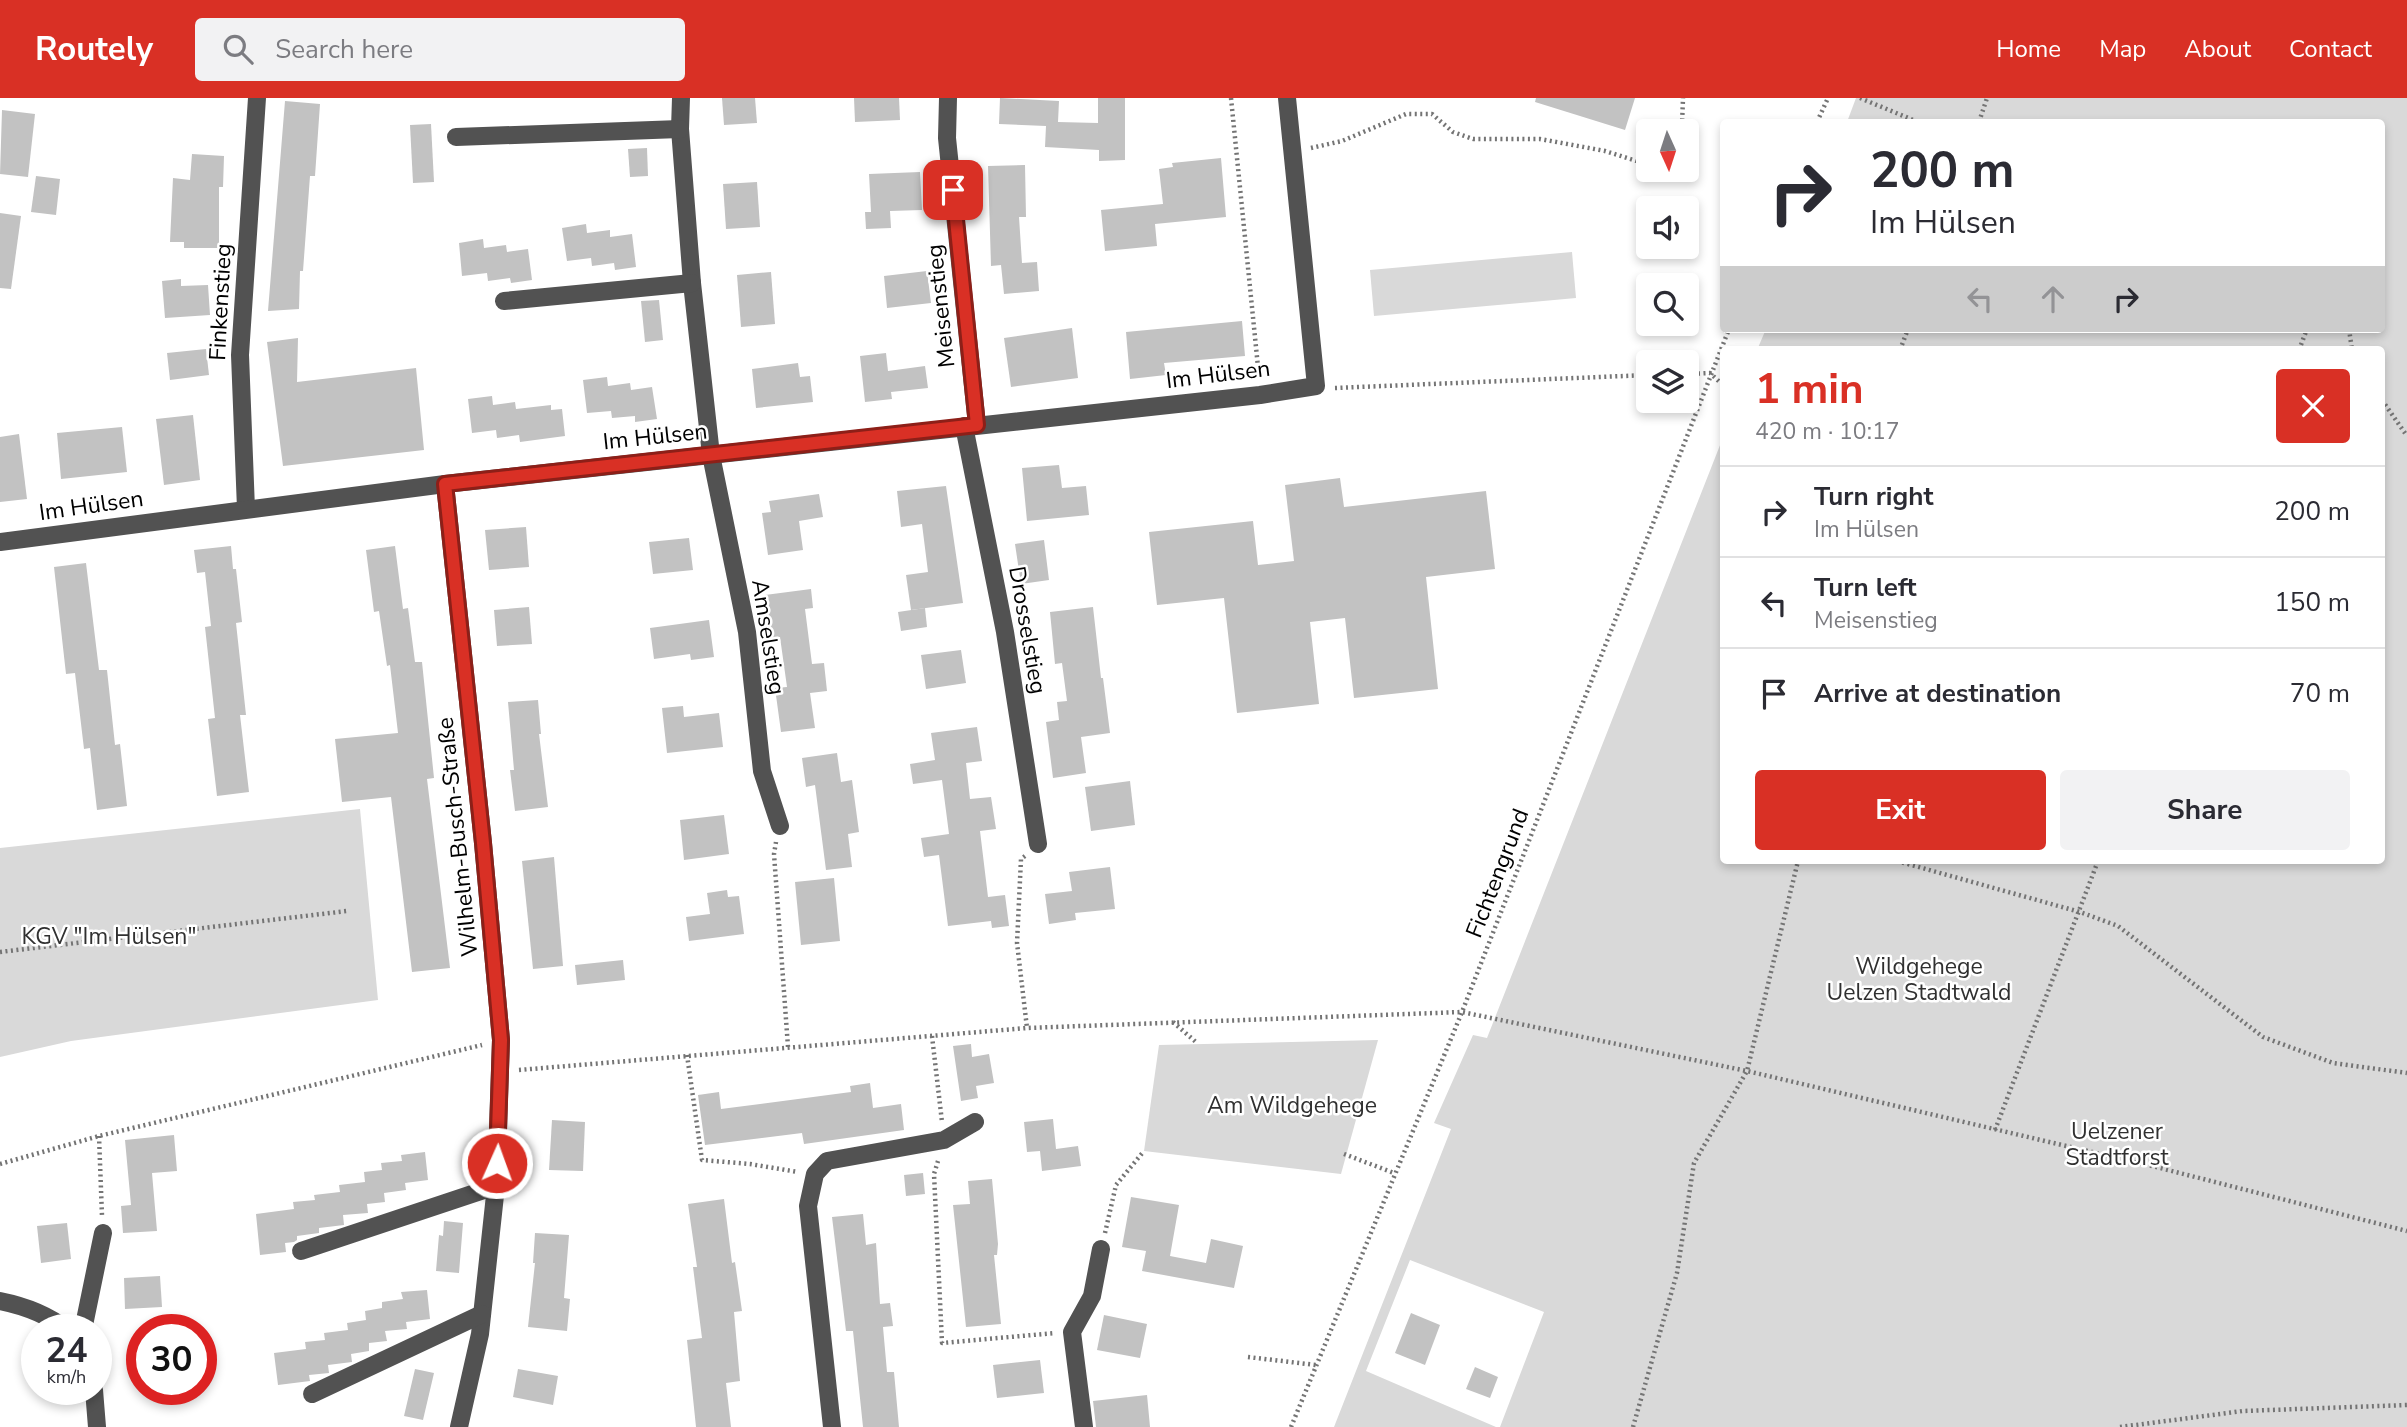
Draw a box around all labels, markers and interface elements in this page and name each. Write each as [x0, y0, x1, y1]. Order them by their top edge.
search box [195, 18, 685, 81]
text: Routely [35, 27, 153, 72]
icon: search [219, 30, 257, 68]
text: Search here [275, 32, 413, 67]
text: Home [1996, 33, 2061, 65]
text: Map [2099, 33, 2146, 65]
text: About [2184, 33, 2251, 65]
text: Contact [2289, 33, 2372, 65]
north arrow [1636, 119, 1699, 182]
map controls [1636, 119, 1699, 413]
text: 200 m [1870, 137, 2014, 204]
icon: right [1755, 147, 1846, 238]
pin [923, 160, 983, 220]
icon: arrive [934, 171, 972, 209]
button: sound [1636, 196, 1699, 259]
text: Im Hülsen [1870, 201, 2016, 244]
street label: Finkenstieg [202, 243, 239, 362]
street label: Meisenstieg [919, 243, 962, 369]
button: search [1636, 273, 1699, 336]
icon: left [1961, 280, 1999, 318]
icon: ahead [2034, 280, 2072, 318]
icon: right [2107, 280, 2145, 318]
button: layers [1636, 350, 1699, 413]
street label: Im Hülsen [1164, 353, 1272, 396]
text: 1 min [1755, 361, 1864, 418]
button: close [2276, 369, 2350, 443]
street label: Im Hülsen [601, 416, 709, 457]
text: 420 m · 10:17 [1755, 416, 1900, 447]
text: Turn right [1814, 479, 1933, 514]
street label: Im Hülsen [37, 483, 145, 528]
icon: right [1755, 493, 1793, 531]
text: 200 m [2274, 494, 2350, 529]
text: Im Hülsen [1814, 514, 1919, 545]
street label: Drosselstieg [1001, 564, 1054, 696]
text: Turn left [1814, 570, 1917, 605]
street label: Amselstieg [744, 577, 793, 697]
icon: left [1755, 584, 1793, 622]
text: 150 m [2274, 585, 2350, 620]
text: Meisenstieg [1814, 605, 1938, 636]
icon: arrive [1755, 675, 1793, 713]
text: Arrive at destination [1814, 676, 2061, 711]
text: 70 m [2290, 676, 2350, 711]
street label: Wilhelm-Busch-Straße [430, 716, 485, 958]
button: Exit [1755, 770, 2046, 850]
button: Share [2060, 770, 2350, 850]
street label: Fichtengrund [1459, 804, 1536, 942]
park label: KGV "Im Hülsen" [22, 921, 196, 952]
park label: Wildgehege Uelzen Stadtwald [1827, 951, 2011, 1008]
park label: Am Wildgehege [1207, 1090, 1377, 1121]
park label: Uelzener Stadtforst [2065, 1116, 2169, 1173]
position arrow [460, 1126, 534, 1200]
speed limit sign: 30 [126, 1314, 217, 1405]
text: 24 [45, 1327, 88, 1374]
text: km/h [47, 1365, 86, 1389]

